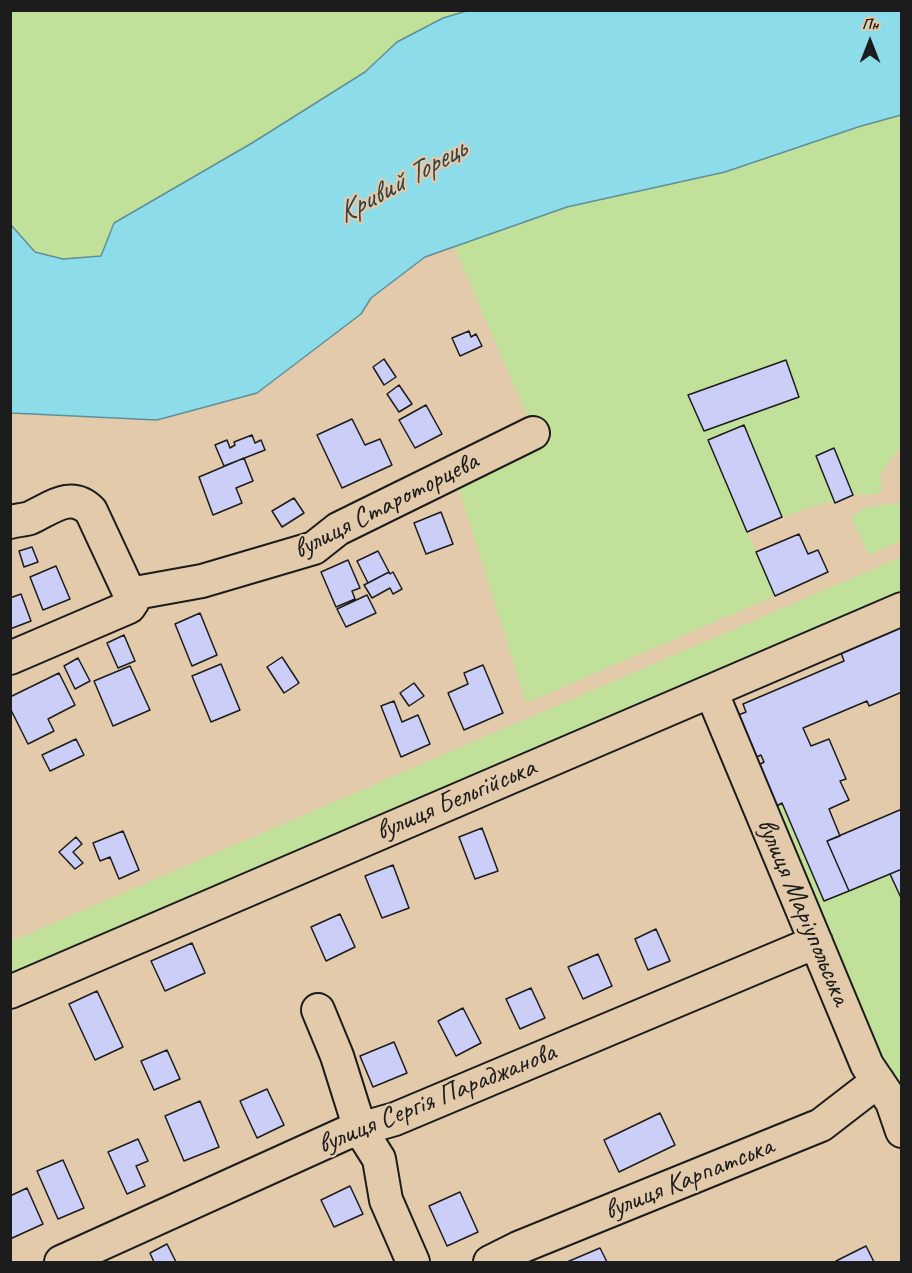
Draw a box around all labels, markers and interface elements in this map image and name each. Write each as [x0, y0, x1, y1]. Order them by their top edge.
north arrow [840, 12, 900, 72]
text: Пн [862, 14, 878, 34]
water label: Кривий Торець [331, 132, 473, 232]
street label: вулиця Староторцева [288, 445, 484, 567]
street label: вулиця Бельгійська [371, 751, 541, 849]
street label: вулиця Маріупольська [748, 813, 858, 1011]
street label: вулиця Сергія Параджанова [313, 1036, 561, 1162]
street label: вулиця Карпатська [600, 1130, 778, 1228]

